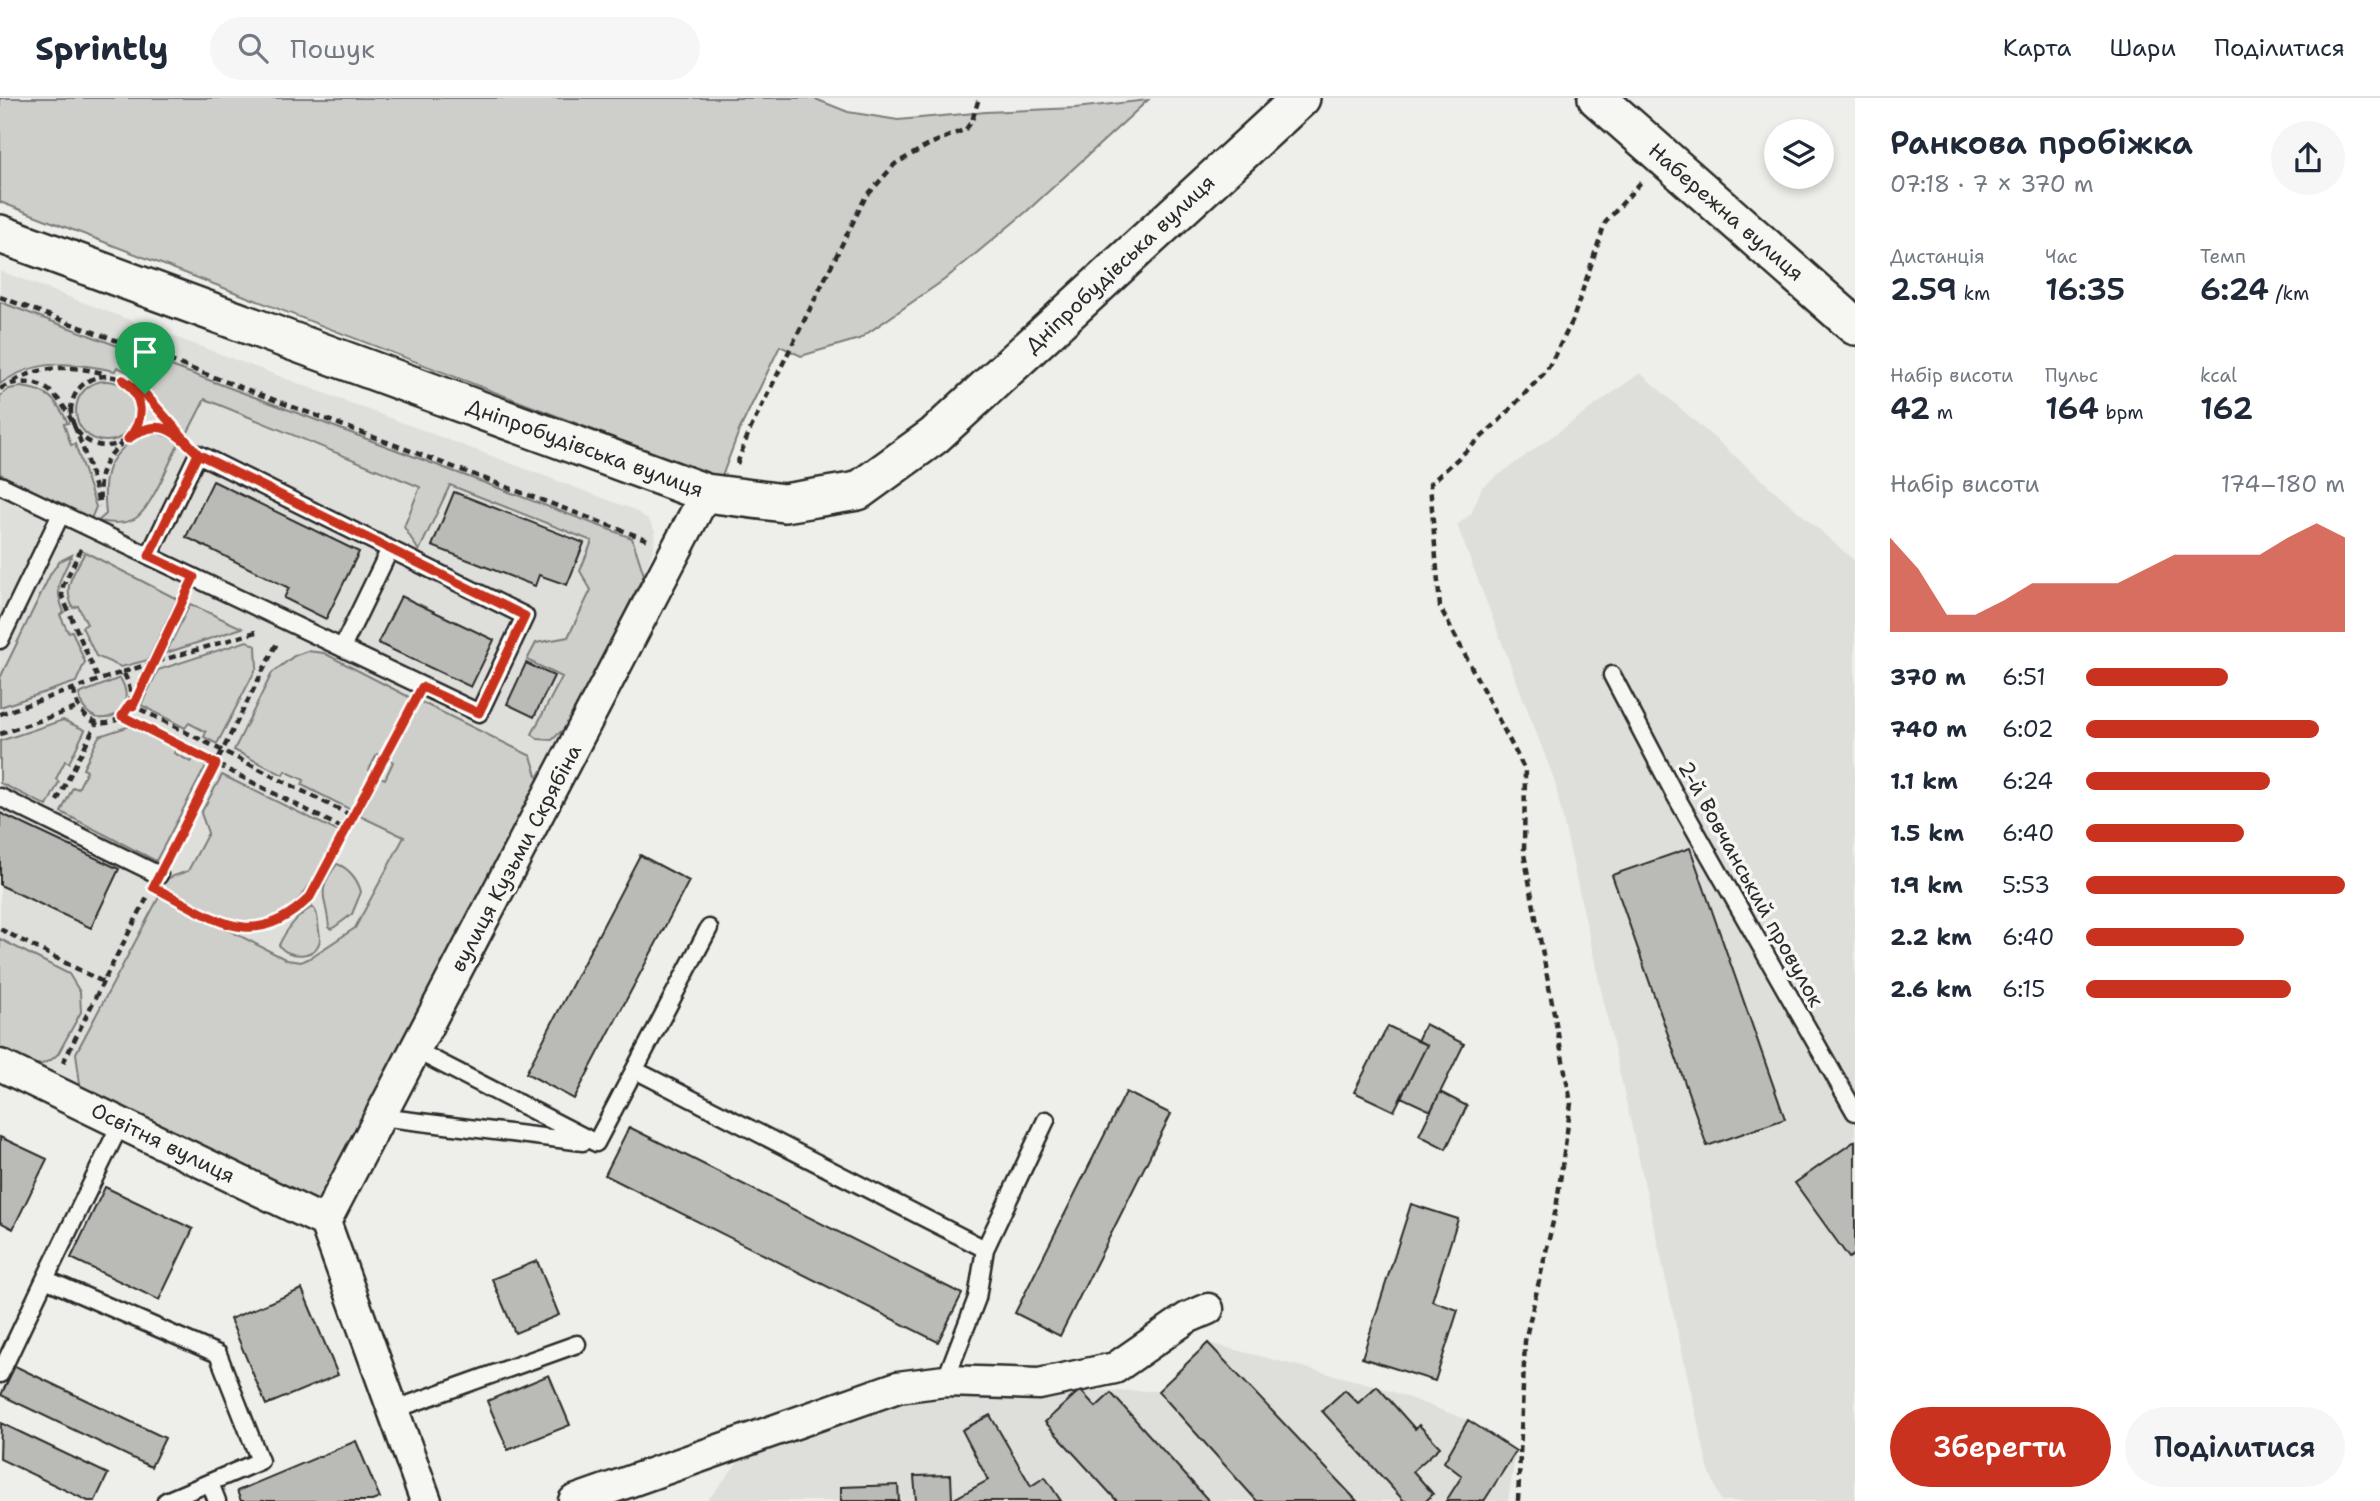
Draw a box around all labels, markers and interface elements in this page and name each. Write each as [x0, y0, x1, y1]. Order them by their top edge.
search box [210, 17, 700, 80]
text: Sprintly [35, 26, 168, 71]
icon: search [234, 29, 272, 67]
text: Пошук [290, 31, 375, 66]
text: Карта [2003, 32, 2071, 64]
text: Шари [2109, 32, 2176, 64]
text: Поділитися [2214, 32, 2345, 64]
map controls [1764, 119, 1834, 189]
button: layers [1764, 119, 1834, 189]
text: Ранкова пробіжка [1890, 121, 2193, 164]
button: share [2271, 121, 2345, 195]
street label: Набережна вулиця [1642, 137, 1810, 287]
street label: Дніпробудівська вулиця [1019, 168, 1221, 360]
text: 07:18 · 7 × 370 m [1890, 169, 2094, 199]
text: Дистанція [1890, 244, 1985, 269]
text: Час [2045, 244, 2078, 269]
text: Темп [2200, 244, 2246, 269]
text: 2.59 [1890, 269, 1957, 310]
text: 16:35 [2045, 269, 2125, 310]
text: 6:24 [2200, 269, 2269, 310]
text: km [1957, 281, 1991, 306]
text: /km [2269, 281, 2309, 306]
pin [115, 322, 175, 394]
icon: arrive [126, 333, 164, 371]
text: Набір висоти [1890, 363, 2014, 388]
text: Пульс [2045, 363, 2098, 388]
text: kcal [2200, 363, 2237, 388]
text: 42 [1890, 388, 1930, 429]
text: 164 [2045, 388, 2099, 429]
text: 162 [2200, 388, 2253, 429]
street label: Дніпробудівська вулиця [463, 392, 707, 504]
text: m [1930, 400, 1953, 425]
text: bpm [2099, 400, 2144, 425]
text: Набір висоти [1890, 469, 2040, 499]
text: 174–180 m [2221, 469, 2345, 499]
text: 370 m [1890, 662, 1966, 692]
text: 6:51 [2002, 662, 2046, 692]
text: 740 m [1890, 714, 1967, 744]
text: 6:02 [2002, 714, 2054, 744]
street label: вулиця Кузьми Скрябіна [444, 739, 588, 977]
street label: 2-й Вовчанський провулок [1672, 756, 1830, 1012]
text: 1.1 km [1890, 766, 1958, 796]
text: 6:24 [2002, 766, 2053, 796]
text: 1.5 km [1890, 818, 1964, 848]
text: 6:40 [2002, 818, 2054, 848]
text: 1.9 km [1890, 870, 1963, 900]
text: 5:53 [2002, 870, 2050, 900]
text: 2.2 km [1890, 922, 1972, 952]
text: 6:40 [2002, 922, 2054, 952]
text: 2.6 km [1890, 974, 1972, 1004]
text: 6:15 [2002, 974, 2045, 1004]
street label: Освітня вулиця [86, 1096, 240, 1190]
button: Зберегти [1890, 1407, 2111, 1487]
button: Поділитися [2125, 1407, 2345, 1487]

